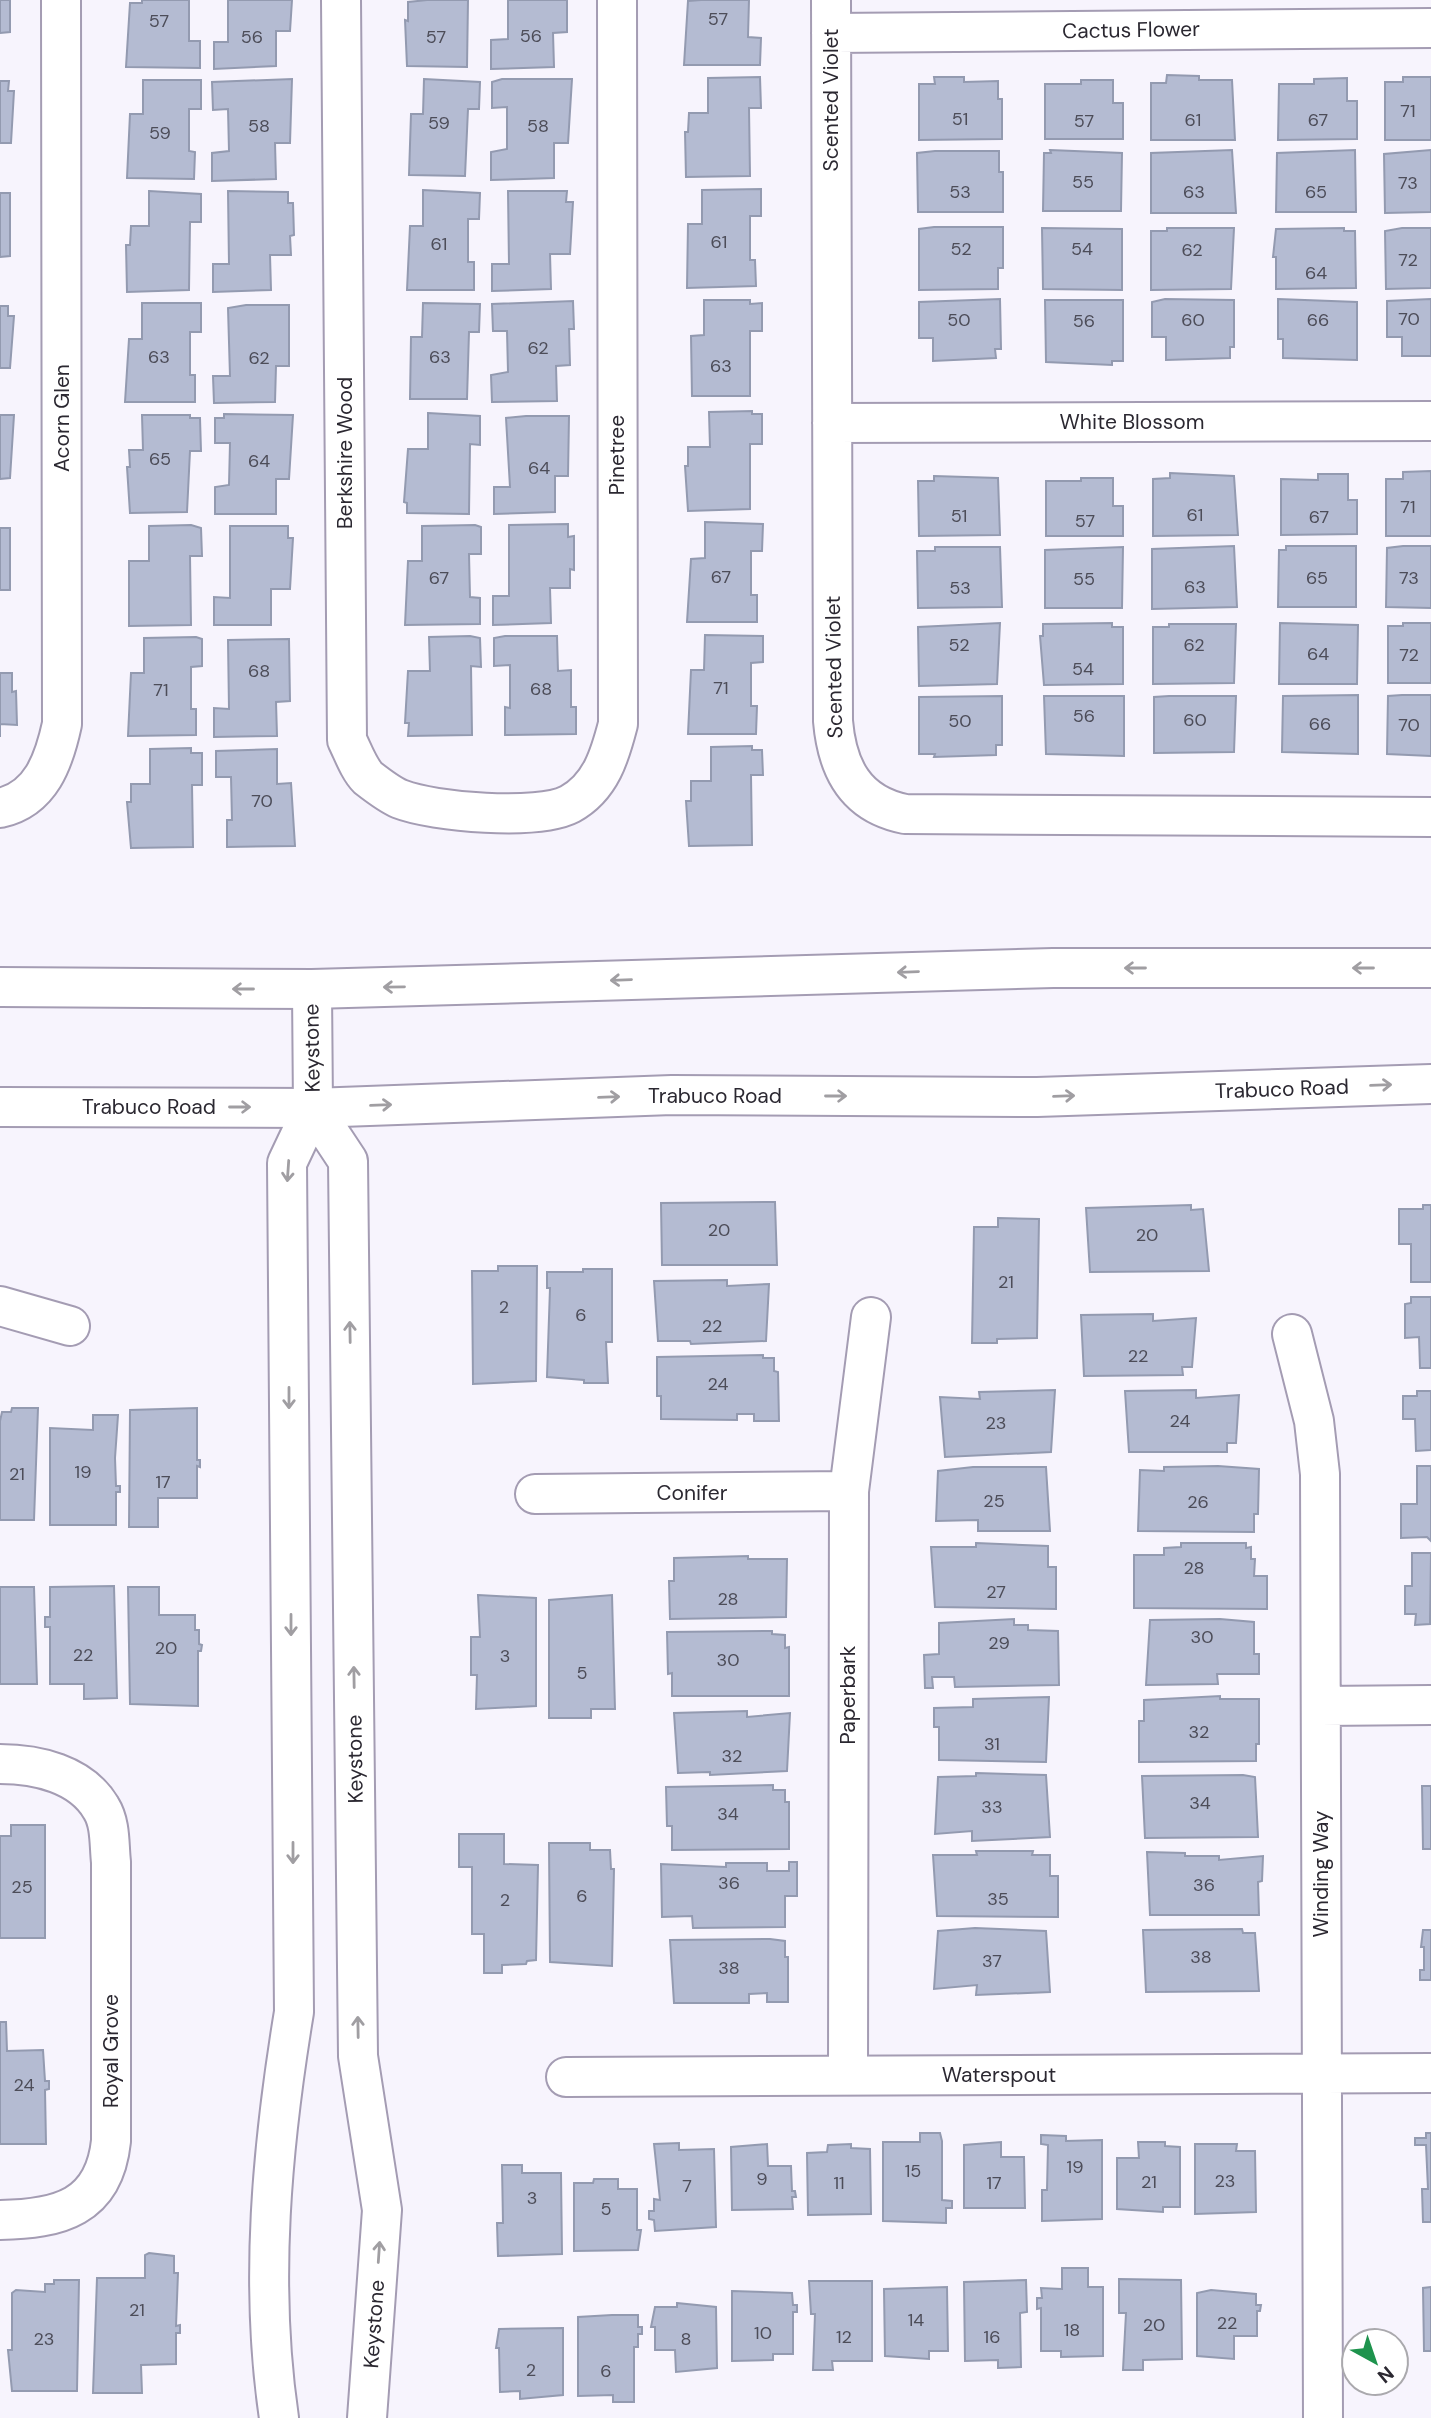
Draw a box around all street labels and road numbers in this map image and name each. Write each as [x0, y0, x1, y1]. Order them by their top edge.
street label: Cactus Flower [1062, 15, 1200, 45]
street label: Scented Violet [817, 29, 845, 171]
street label: Acorn Glen [48, 364, 76, 472]
street label: Berkshire Wood [331, 377, 359, 529]
street label: White Blossom [1060, 408, 1204, 436]
street label: Pinetree [603, 415, 631, 495]
street label: Scented Violet [819, 595, 849, 739]
street label: Keystone [297, 1003, 327, 1093]
street label: Trabuco Road [1215, 1073, 1349, 1105]
street label: Trabuco Road [648, 1082, 782, 1110]
street label: Trabuco Road [82, 1093, 216, 1121]
street label: Conifer [656, 1479, 728, 1507]
street label: Paperbark [834, 1645, 862, 1744]
street label: Keystone [340, 1714, 370, 1804]
street label: Winding Way [1307, 1810, 1335, 1938]
street label: Royal Grove [97, 1994, 125, 2108]
street label: Waterspout [942, 2061, 1056, 2089]
street label: Keystone [357, 2279, 391, 2369]

